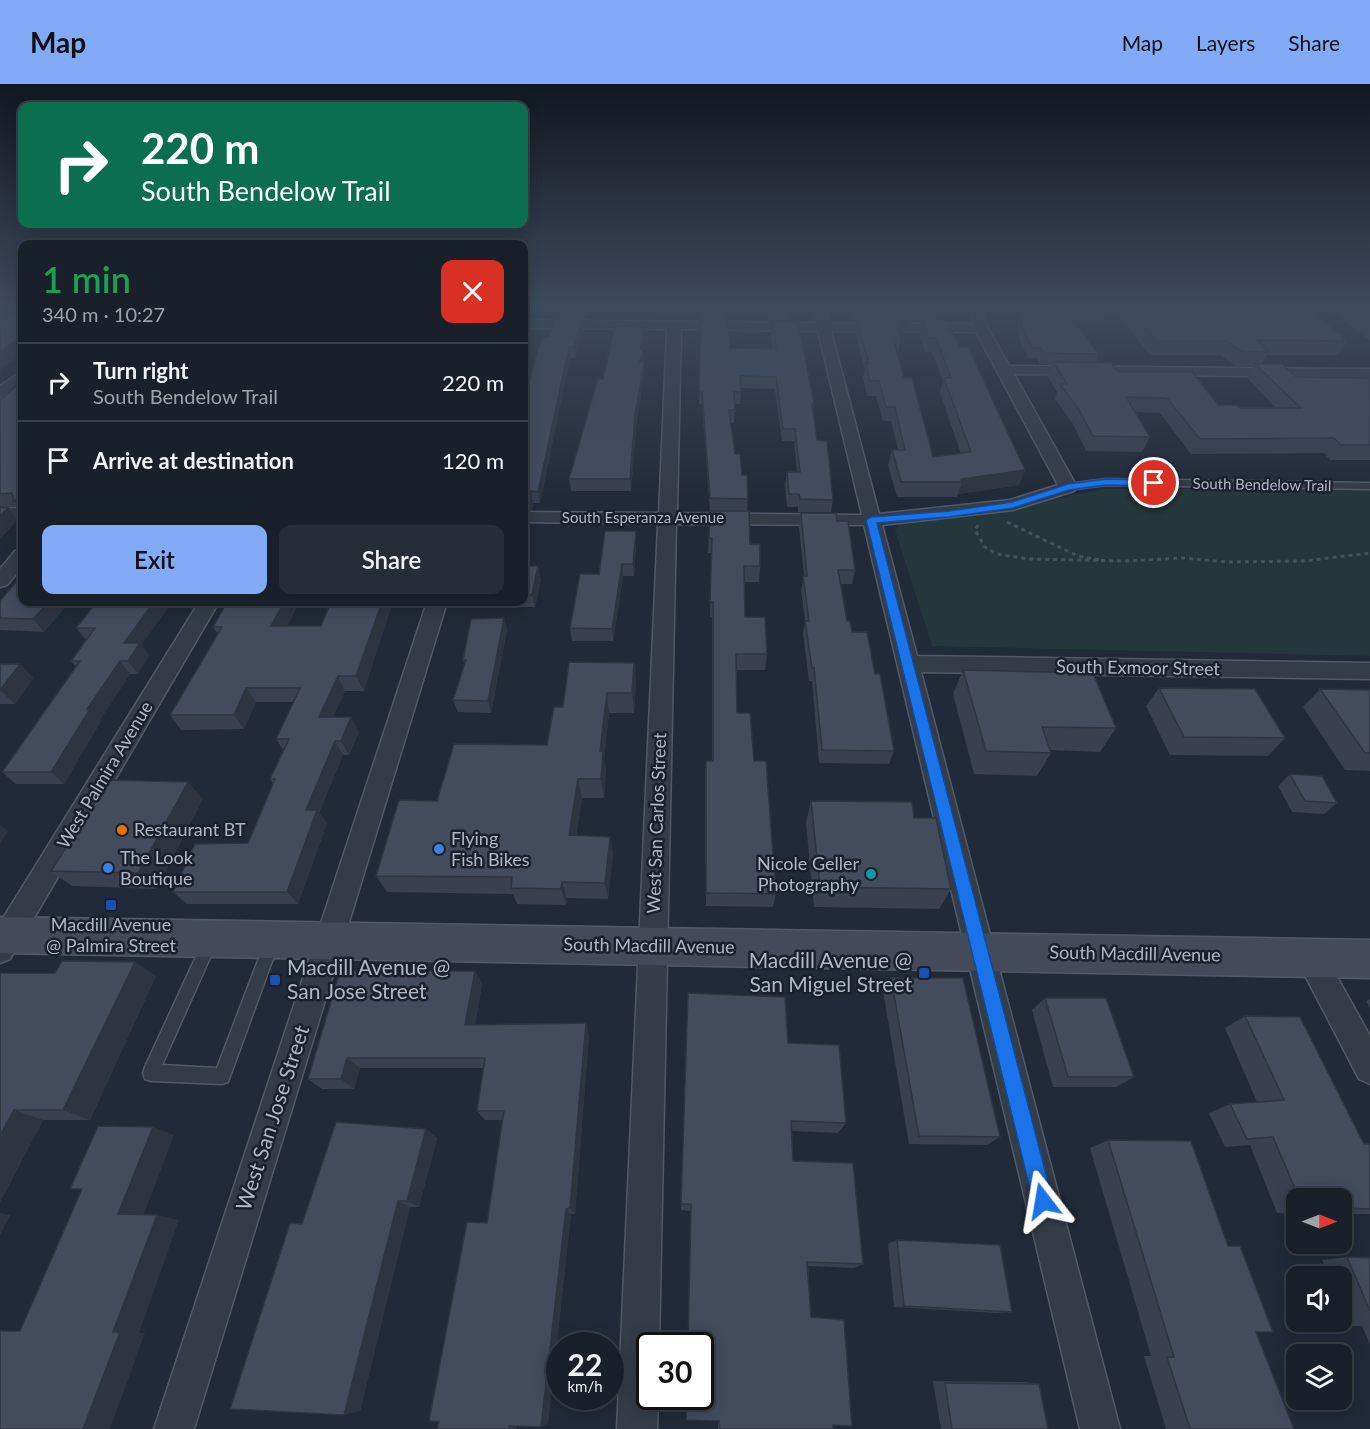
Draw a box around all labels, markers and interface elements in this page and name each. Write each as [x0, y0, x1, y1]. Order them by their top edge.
text: Map [30, 25, 86, 59]
text: Map [1122, 30, 1163, 55]
text: Layers [1196, 30, 1255, 55]
text: Share [1288, 30, 1340, 55]
text: 220 m [141, 123, 259, 173]
icon: right [42, 126, 120, 204]
text: South Bendelow Trail [141, 174, 391, 207]
text: 1 min [42, 257, 131, 301]
button: close [441, 260, 504, 323]
text: 340 m · 10:27 [42, 302, 165, 326]
text: Turn right [93, 357, 188, 384]
icon: right [42, 366, 75, 399]
text: 220 m [442, 369, 504, 396]
text: South Bendelow Trail [93, 384, 278, 408]
icon: arrive [42, 444, 75, 477]
text: Arrive at destination [93, 447, 294, 474]
text: 120 m [442, 447, 504, 474]
pin [1128, 457, 1179, 508]
icon: arrive [1137, 466, 1170, 499]
street label: South Bendelow Trail [1193, 474, 1332, 494]
street label: South Esperanza Avenue [562, 508, 724, 526]
button: Exit [42, 525, 267, 594]
button: Share [279, 525, 504, 594]
street label: South Exmoor Street [1056, 655, 1221, 679]
street label: West Palmira Avenue [52, 697, 157, 852]
street label: West San Carlos Street [642, 732, 670, 914]
place label: Restaurant BT [134, 818, 246, 840]
marker: Restaurant BT [115, 823, 129, 837]
place label: Flying Fish Bikes [451, 827, 530, 870]
marker: Flying Fish Bikes [432, 842, 446, 856]
place label: The Look Boutique [120, 846, 194, 889]
place label: Nicole Geller Photography [757, 852, 860, 895]
marker: The Look Boutique [101, 861, 115, 875]
marker: Nicole Geller Photography [864, 867, 878, 881]
marker: Macdill Avenue @ Palmira Street [104, 898, 118, 912]
place label: Macdill Avenue @ Palmira Street [46, 913, 176, 956]
street label: South Macdill Avenue [563, 933, 735, 957]
street label: South Macdill Avenue [1049, 941, 1221, 965]
place label: Macdill Avenue @ San Miguel Street [749, 947, 912, 996]
place label: Macdill Avenue @ San Jose Street [287, 954, 450, 1003]
marker: Macdill Avenue @ San Miguel Street [917, 966, 931, 980]
marker: Macdill Avenue @ San Jose Street [268, 973, 282, 987]
street label: West San Jose Street [230, 1021, 313, 1213]
position arrow [1011, 1169, 1075, 1233]
north arrow [1286, 1188, 1352, 1254]
map controls [1286, 1188, 1352, 1410]
button: sound [1286, 1266, 1352, 1332]
speed limit sign: 30 [636, 1332, 714, 1410]
button: layers [1286, 1344, 1352, 1410]
text: 22 [568, 1346, 602, 1382]
text: km/h [567, 1377, 603, 1395]

